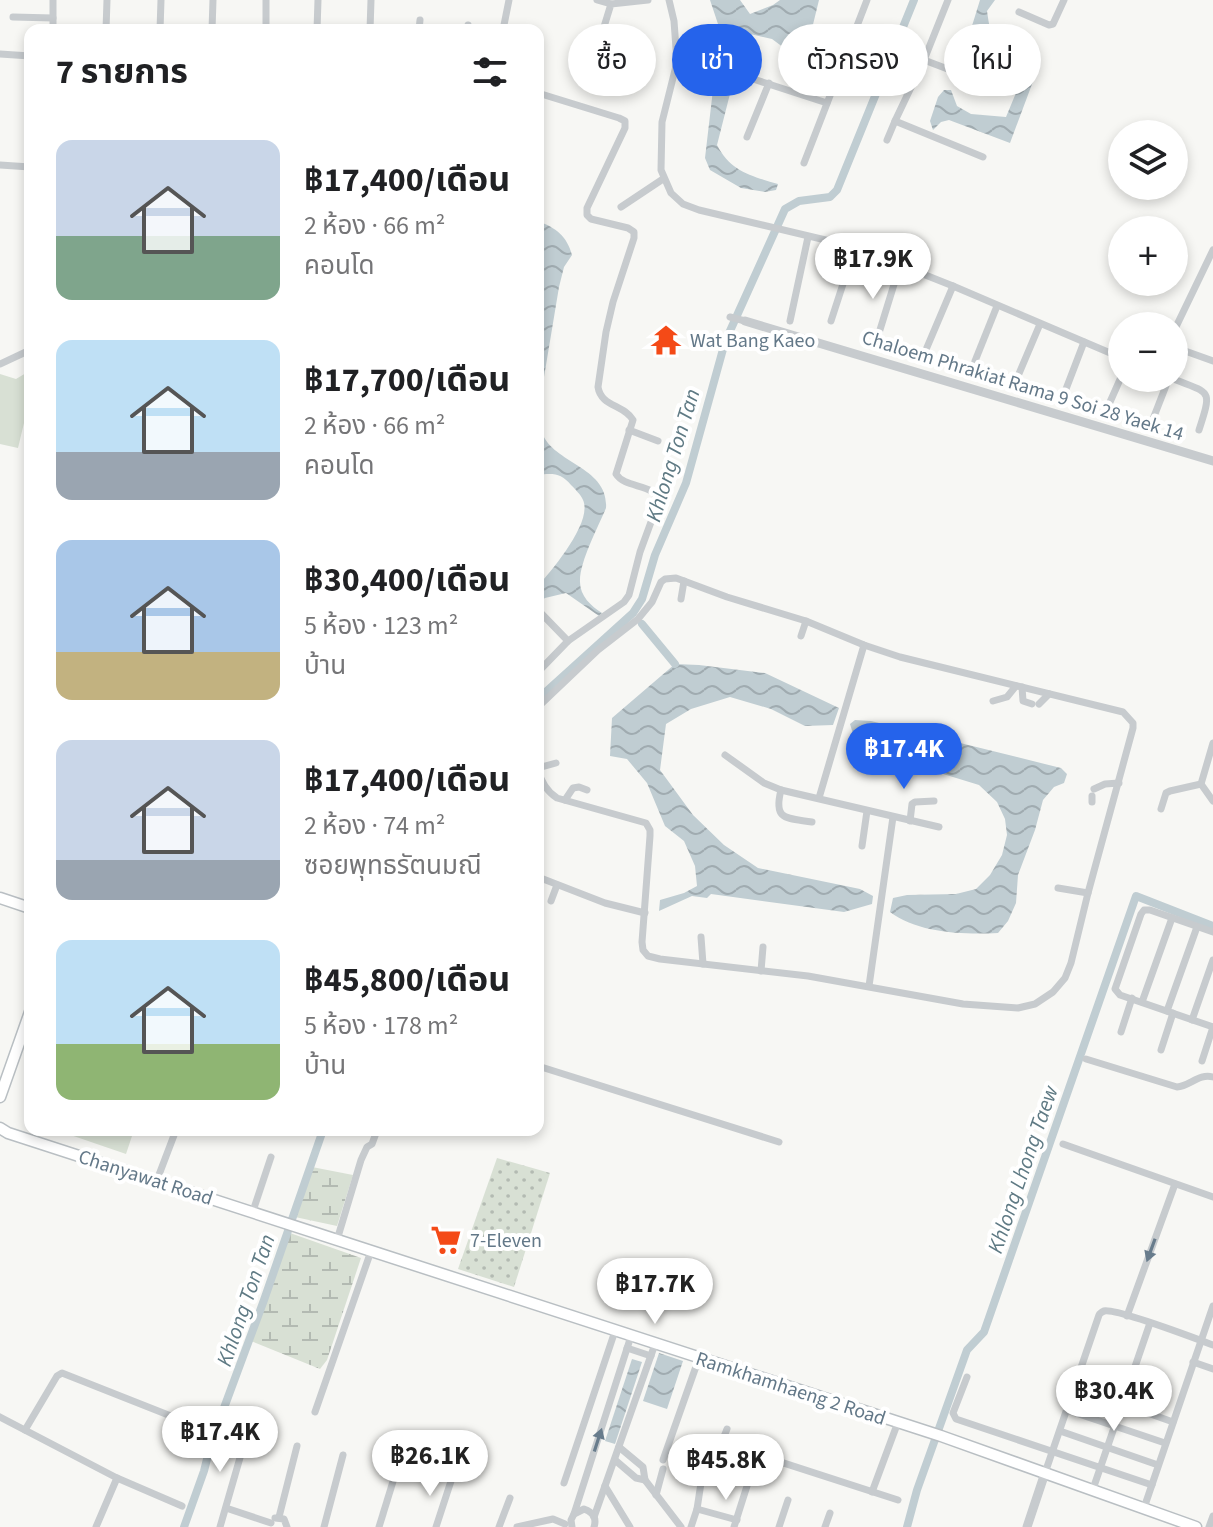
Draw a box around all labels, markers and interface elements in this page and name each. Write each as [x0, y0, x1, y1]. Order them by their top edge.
chip: ซื้อ [568, 24, 656, 96]
chip: เช่า [672, 24, 762, 96]
chip: ตัวกรอง [778, 24, 928, 96]
chip: ใหม่ [944, 24, 1041, 96]
text: 7 รายการ [56, 48, 188, 97]
icon: filters [468, 50, 512, 94]
map controls [1108, 120, 1188, 392]
button: layers [1108, 120, 1188, 200]
text: ฿17,400/เดือน [304, 156, 510, 205]
icon: home [120, 172, 216, 268]
text: 2 ห้อง · 66 m² [304, 207, 445, 244]
button: + [1108, 216, 1188, 296]
pin: ฿17.9K [808, 233, 938, 301]
text: ฿17.9K [833, 240, 913, 277]
text: คอนโด [304, 247, 375, 284]
button: − [1108, 312, 1188, 392]
temple icon: Wat Bang Kaeo [649, 323, 683, 357]
street label: Chaloem Phrakiat Rama 9 Soi 28 Yaek 14 [858, 324, 1187, 448]
place label: Wat Bang Kaeo [690, 327, 815, 355]
text: ฿17,700/เดือน [304, 356, 510, 405]
icon: home [120, 372, 216, 468]
water label: Khlong Ton Tan [637, 385, 708, 526]
text: 2 ห้อง · 66 m² [304, 407, 445, 444]
text: คอนโด [304, 447, 375, 484]
text: ฿30,400/เดือน [304, 556, 510, 605]
icon: home [120, 572, 216, 668]
text: 5 ห้อง · 123 m² [304, 607, 458, 644]
text: บ้าน [304, 647, 346, 684]
pin: ฿17.4K [839, 723, 969, 791]
text: ฿17.4K [864, 730, 944, 767]
text: ฿17,400/เดือน [304, 756, 510, 805]
icon: home [120, 772, 216, 868]
text: 2 ห้อง · 74 m² [304, 807, 445, 844]
text: ซอยพุทธรัตนมณี [304, 847, 482, 884]
text: ฿45,800/เดือน [304, 956, 510, 1005]
icon: home [120, 972, 216, 1068]
text: 5 ห้อง · 178 m² [304, 1007, 458, 1044]
text: บ้าน [304, 1047, 346, 1084]
water label: Khlong Lhong Taew [979, 1081, 1067, 1258]
street label: Chanyawat Road [75, 1143, 217, 1213]
supermarket icon: 7-Eleven [429, 1223, 463, 1257]
place label: 7-Eleven [470, 1227, 542, 1255]
water label: Khlong Ton Tan [208, 1230, 284, 1371]
one-way arrow [1144, 1238, 1157, 1262]
pin: ฿17.7K [590, 1258, 720, 1326]
text: ฿17.7K [615, 1265, 695, 1302]
street label: Ramkhamhaeng 2 Road [692, 1345, 889, 1433]
pin: ฿30.4K [1049, 1365, 1179, 1433]
text: ฿30.4K [1074, 1372, 1154, 1409]
pin: ฿17.4K [155, 1406, 285, 1474]
text: ฿17.4K [180, 1413, 260, 1450]
one-way arrow [592, 1427, 604, 1451]
pin: ฿26.1K [365, 1430, 495, 1498]
pin: ฿45.8K [661, 1434, 791, 1502]
text: ฿26.1K [390, 1437, 470, 1474]
text: ฿45.8K [686, 1441, 766, 1478]

